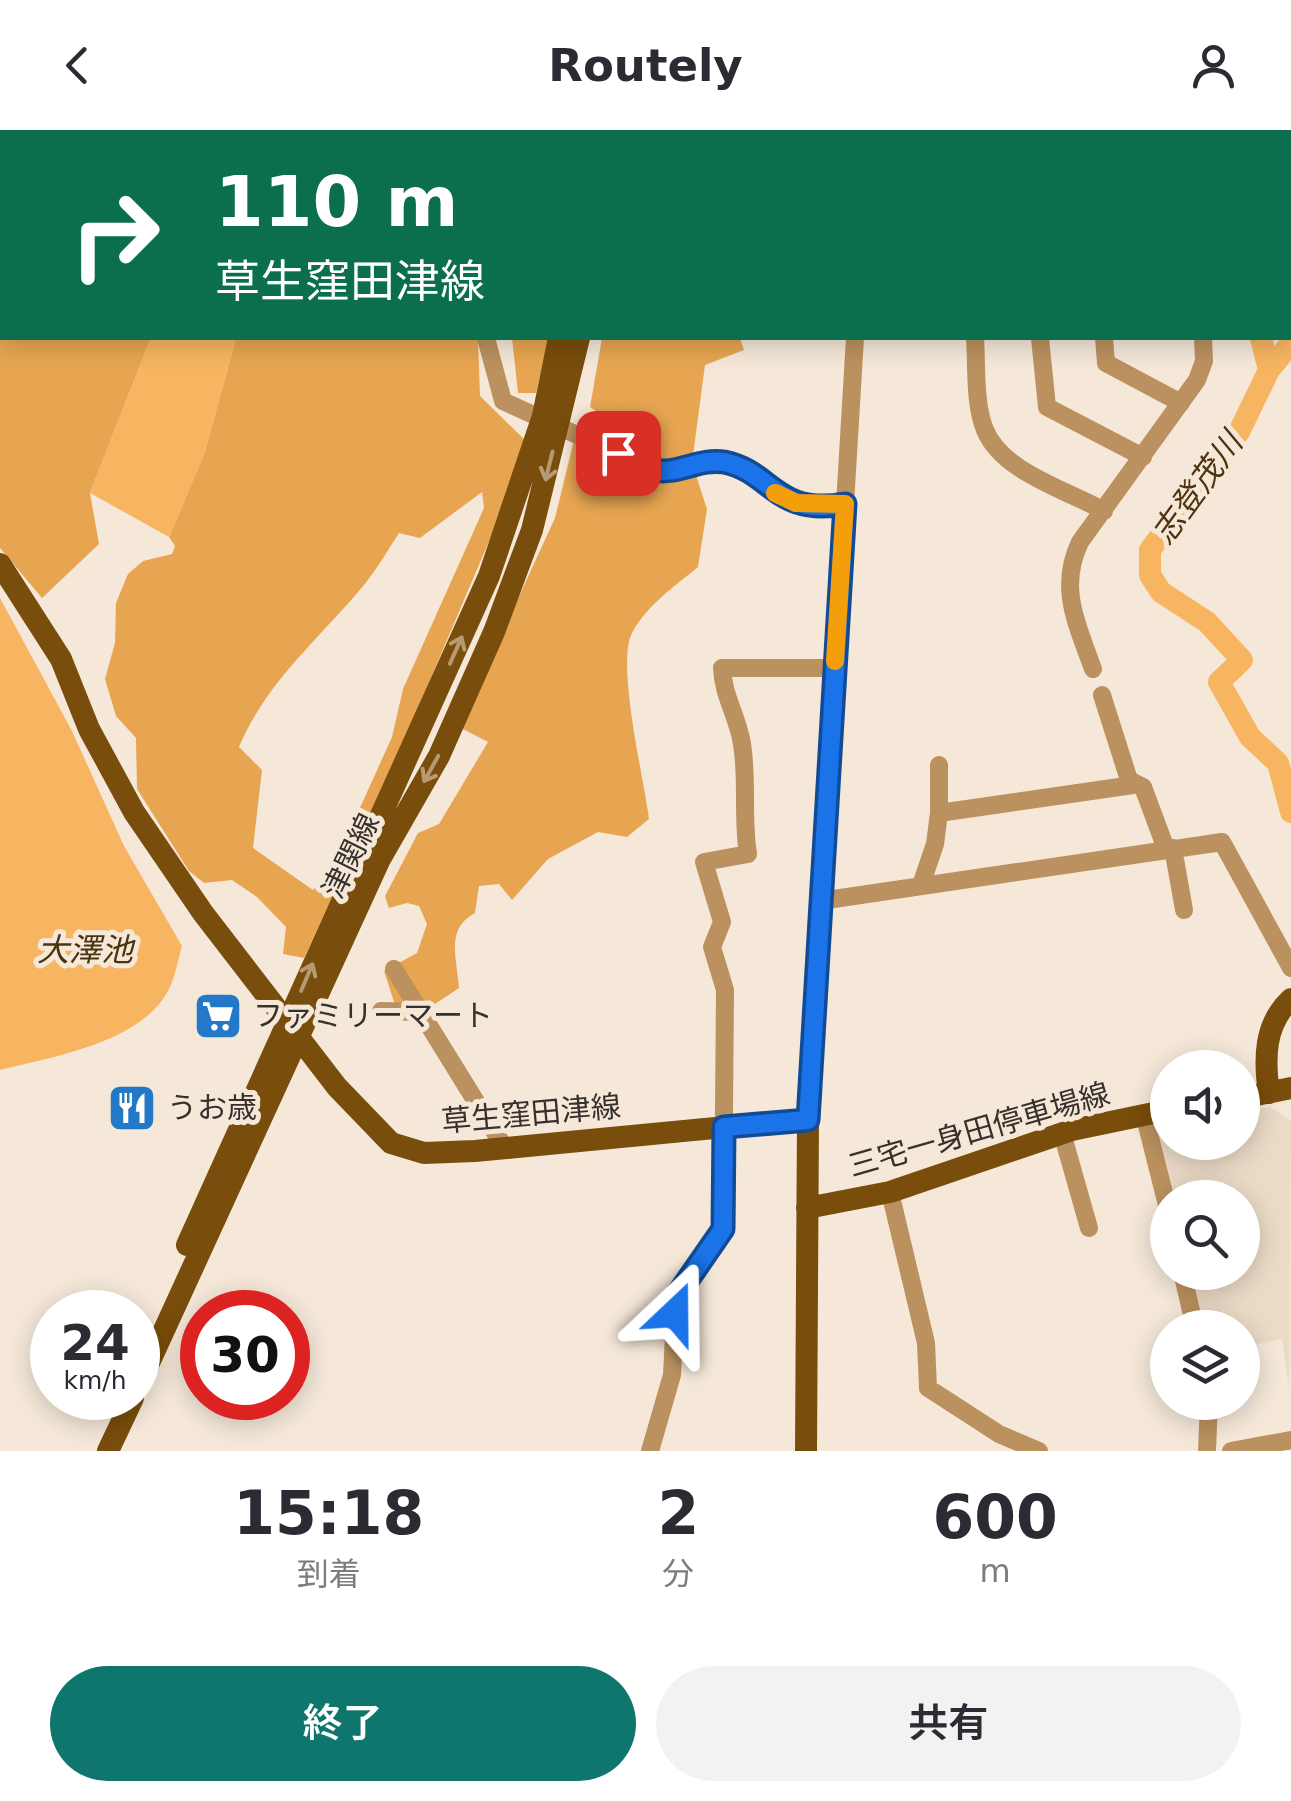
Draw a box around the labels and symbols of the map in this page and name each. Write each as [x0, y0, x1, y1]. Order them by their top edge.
pin [576, 411, 661, 496]
water label: 志登茂川 [1144, 423, 1252, 551]
one-way arrow [538, 450, 557, 481]
one-way arrow [448, 635, 466, 666]
one-way arrow [421, 753, 441, 783]
street label: 津関線 [315, 808, 386, 904]
water label: 大澤池 [37, 931, 136, 969]
one-way arrow [299, 962, 317, 993]
supermarket icon: ファミリーマート [192, 990, 244, 1042]
place label: ファミリーマート [253, 998, 493, 1033]
street label: 三宅一身田停車場線 [844, 1075, 1113, 1184]
restaurant icon: うお歳 [106, 1082, 158, 1134]
street label: 草生窪田津線 [440, 1088, 622, 1139]
place label: うお歳 [167, 1090, 257, 1125]
position arrow [623, 1261, 727, 1365]
speed limit sign: 30 [180, 1290, 310, 1420]

